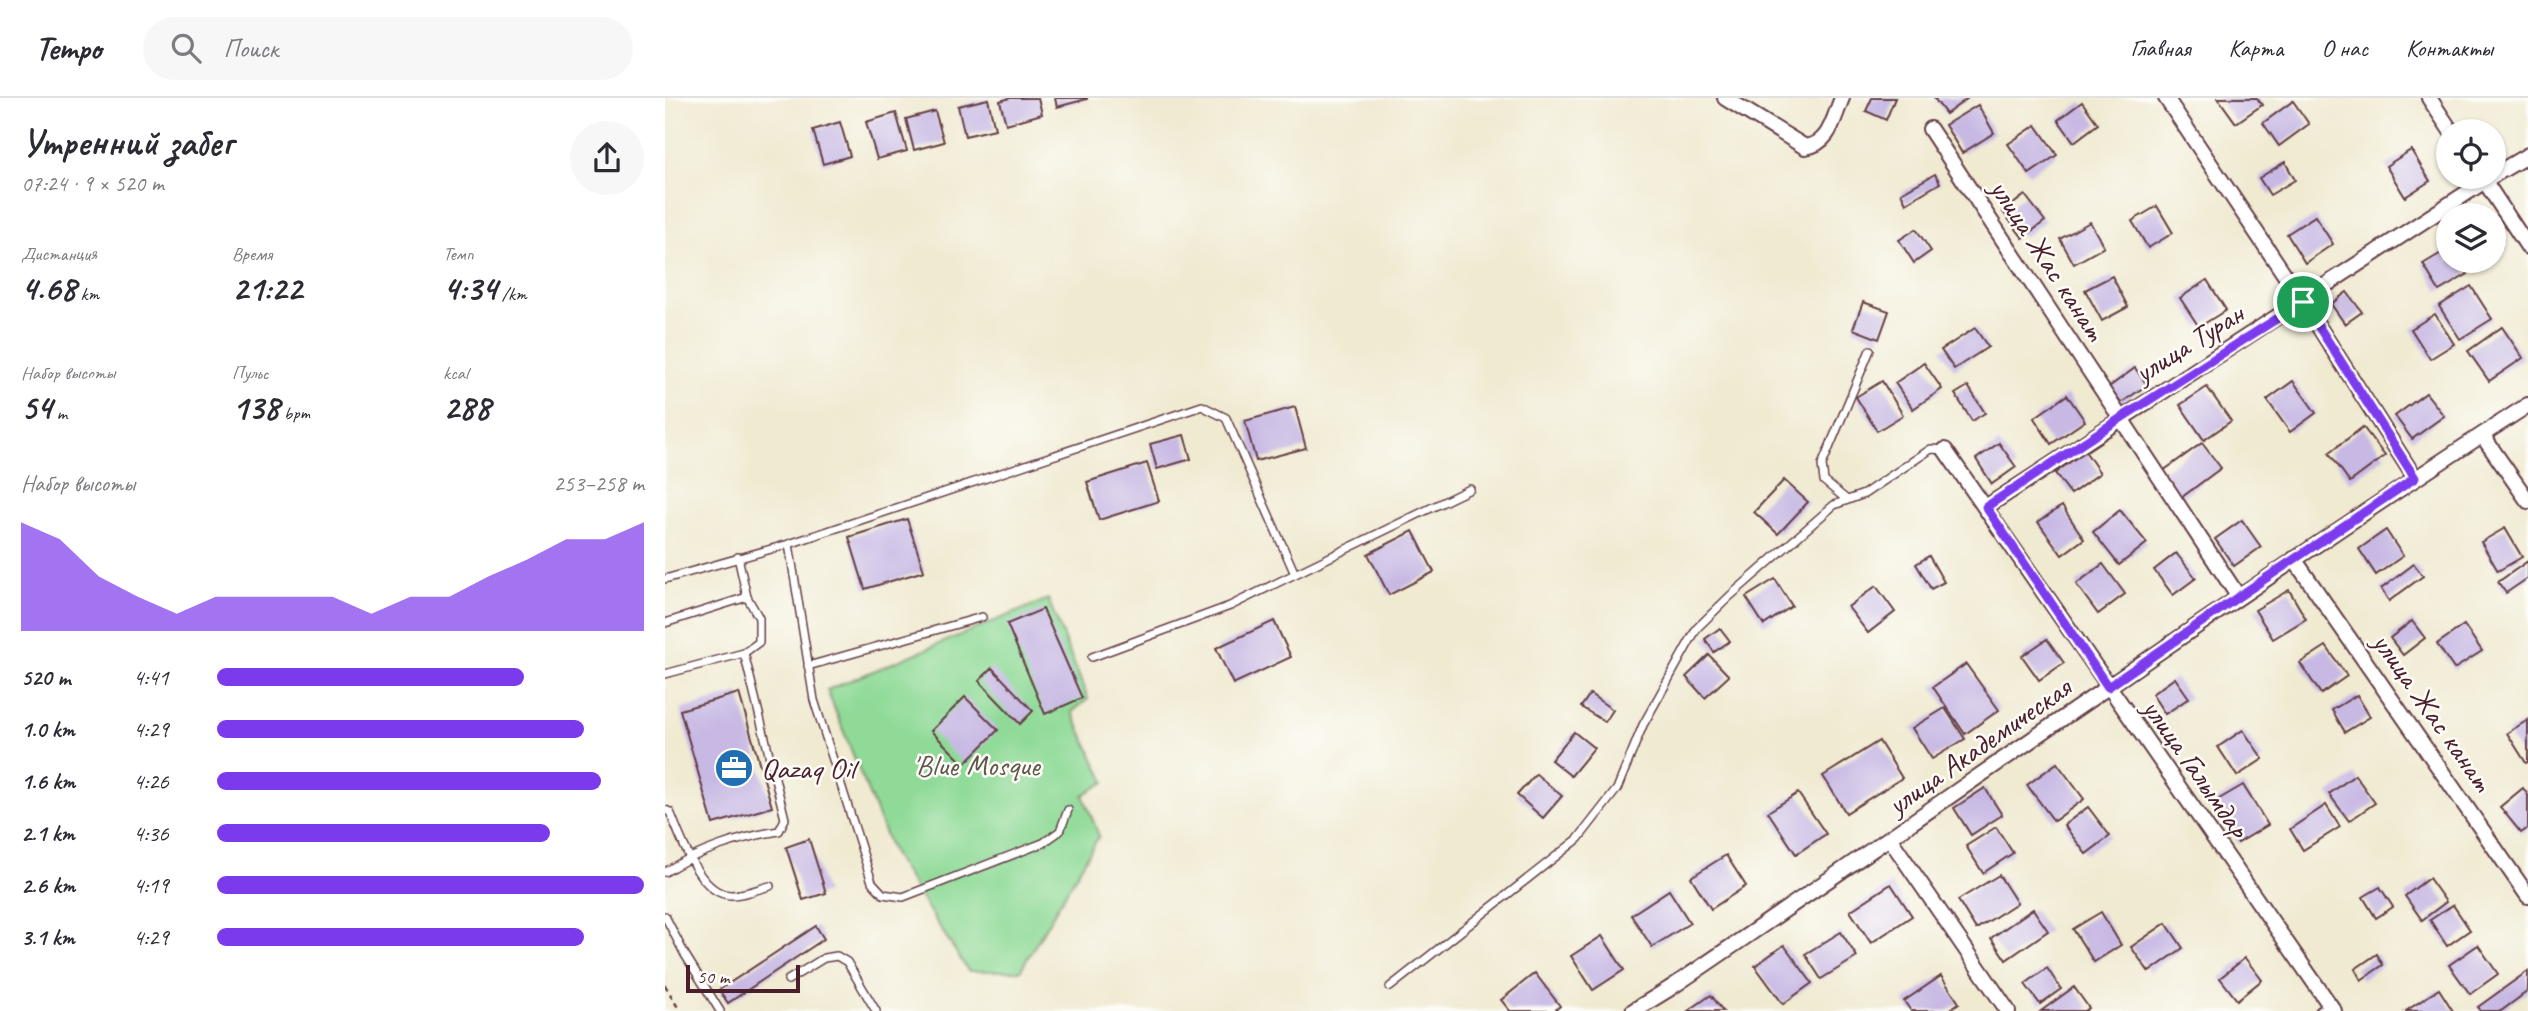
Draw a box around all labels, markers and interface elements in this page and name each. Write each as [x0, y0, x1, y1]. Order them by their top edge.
search box [143, 17, 633, 80]
text: Tempo [35, 27, 101, 69]
icon: search [167, 29, 205, 67]
text: Поиск [223, 32, 278, 65]
text: Главная [2130, 33, 2191, 63]
text: Карта [2229, 33, 2283, 63]
text: О нас [2321, 33, 2368, 63]
text: Контакты [2406, 33, 2493, 63]
text: Утренний забег [21, 119, 233, 166]
map controls [2436, 119, 2506, 273]
button: locate [2436, 119, 2506, 189]
button: share [570, 121, 644, 195]
text: 07:24 · 9 × 520 m [21, 169, 164, 198]
street label: улица Жас канат [1980, 170, 2115, 349]
button: layers [2436, 203, 2506, 273]
text: Дистанция [21, 242, 97, 266]
text: Время [232, 242, 272, 266]
text: Темп [443, 242, 474, 266]
text: 4.68 [21, 266, 76, 311]
text: 21:22 [232, 266, 302, 311]
text: 4:34 [443, 266, 497, 311]
pin [2273, 272, 2333, 332]
text: km [76, 282, 99, 306]
text: /km [497, 282, 527, 306]
icon: arrive [2284, 283, 2322, 321]
street label: улица Туран [2126, 294, 2252, 392]
text: Набор высоты [21, 361, 115, 385]
text: Пульс [232, 361, 269, 385]
text: kcal [443, 361, 468, 385]
text: 54 [21, 385, 52, 430]
text: 138 [232, 385, 279, 430]
text: 288 [443, 385, 490, 430]
text: m [52, 401, 67, 425]
text: bpm [279, 401, 310, 425]
text: Набор высоты [21, 469, 135, 498]
text: 253–258 m [553, 469, 644, 498]
street label: улица Жас канат [2363, 624, 2502, 800]
text: 520 m [21, 663, 70, 692]
text: 4:41 [133, 663, 169, 692]
street label: улица Академическая [1878, 667, 2080, 825]
street label: улица Галымдар [2133, 689, 2259, 846]
text: 1.0 km [21, 715, 75, 744]
text: 4:29 [133, 715, 169, 744]
park label: 'Blue Mosque [912, 746, 1042, 784]
office icon: Qazaq Oil [713, 747, 755, 789]
place label: Qazaq Oil [761, 749, 860, 787]
text: 1.6 km [21, 767, 75, 796]
text: 4:26 [133, 767, 169, 796]
text: 2.1 km [21, 819, 75, 848]
text: 4:36 [133, 819, 169, 848]
text: 2.6 km [21, 871, 75, 900]
text: 4:19 [133, 871, 169, 900]
text: 3.1 km [21, 923, 75, 952]
text: 4:29 [133, 923, 169, 952]
scale bar [686, 962, 800, 994]
text: 50 m [697, 965, 729, 989]

